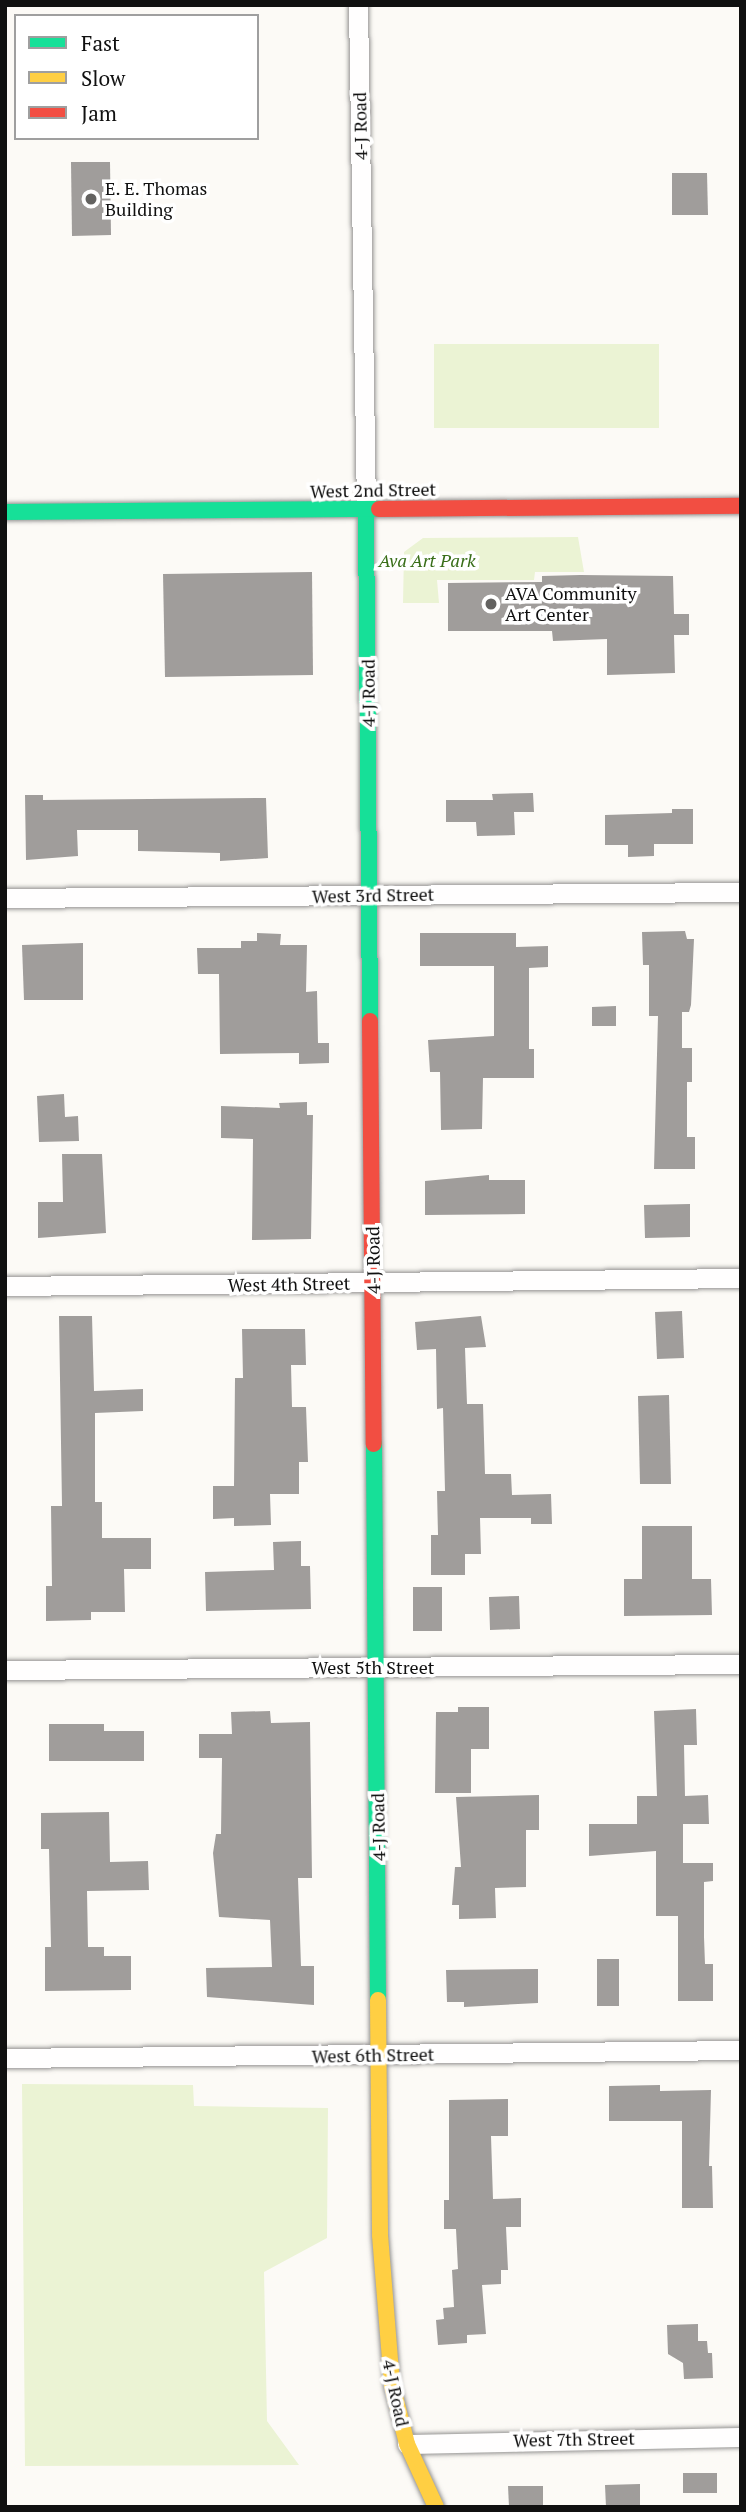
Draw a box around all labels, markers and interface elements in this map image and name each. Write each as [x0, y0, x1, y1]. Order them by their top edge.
legend [14, 14, 259, 140]
text: Fast [81, 29, 120, 57]
text: Slow [81, 64, 125, 92]
street label: 4-J Road [349, 92, 371, 160]
text: Jam [81, 99, 117, 127]
place label: E. E. Thomas Building [105, 178, 209, 220]
marker: E. E. Thomas Building [83, 191, 99, 207]
street label: West 2nd Street [310, 478, 436, 502]
park label: Ava Art Park [378, 549, 476, 571]
place label: AVA Community Art Center [505, 583, 637, 626]
marker: AVA Community Art Center [483, 596, 499, 612]
street label: 4-J Road [357, 659, 379, 727]
street label: West 3rd Street [312, 883, 434, 907]
street label: 4-J Road [362, 1226, 384, 1294]
street label: West 4th Street [227, 1272, 351, 1296]
street label: West 5th Street [312, 1656, 434, 1678]
street label: 4-J Road [367, 1793, 389, 1861]
street label: West 6th Street [311, 2043, 435, 2067]
street label: 4-J Road [378, 2358, 414, 2428]
street label: West 7th Street [513, 2427, 635, 2451]

